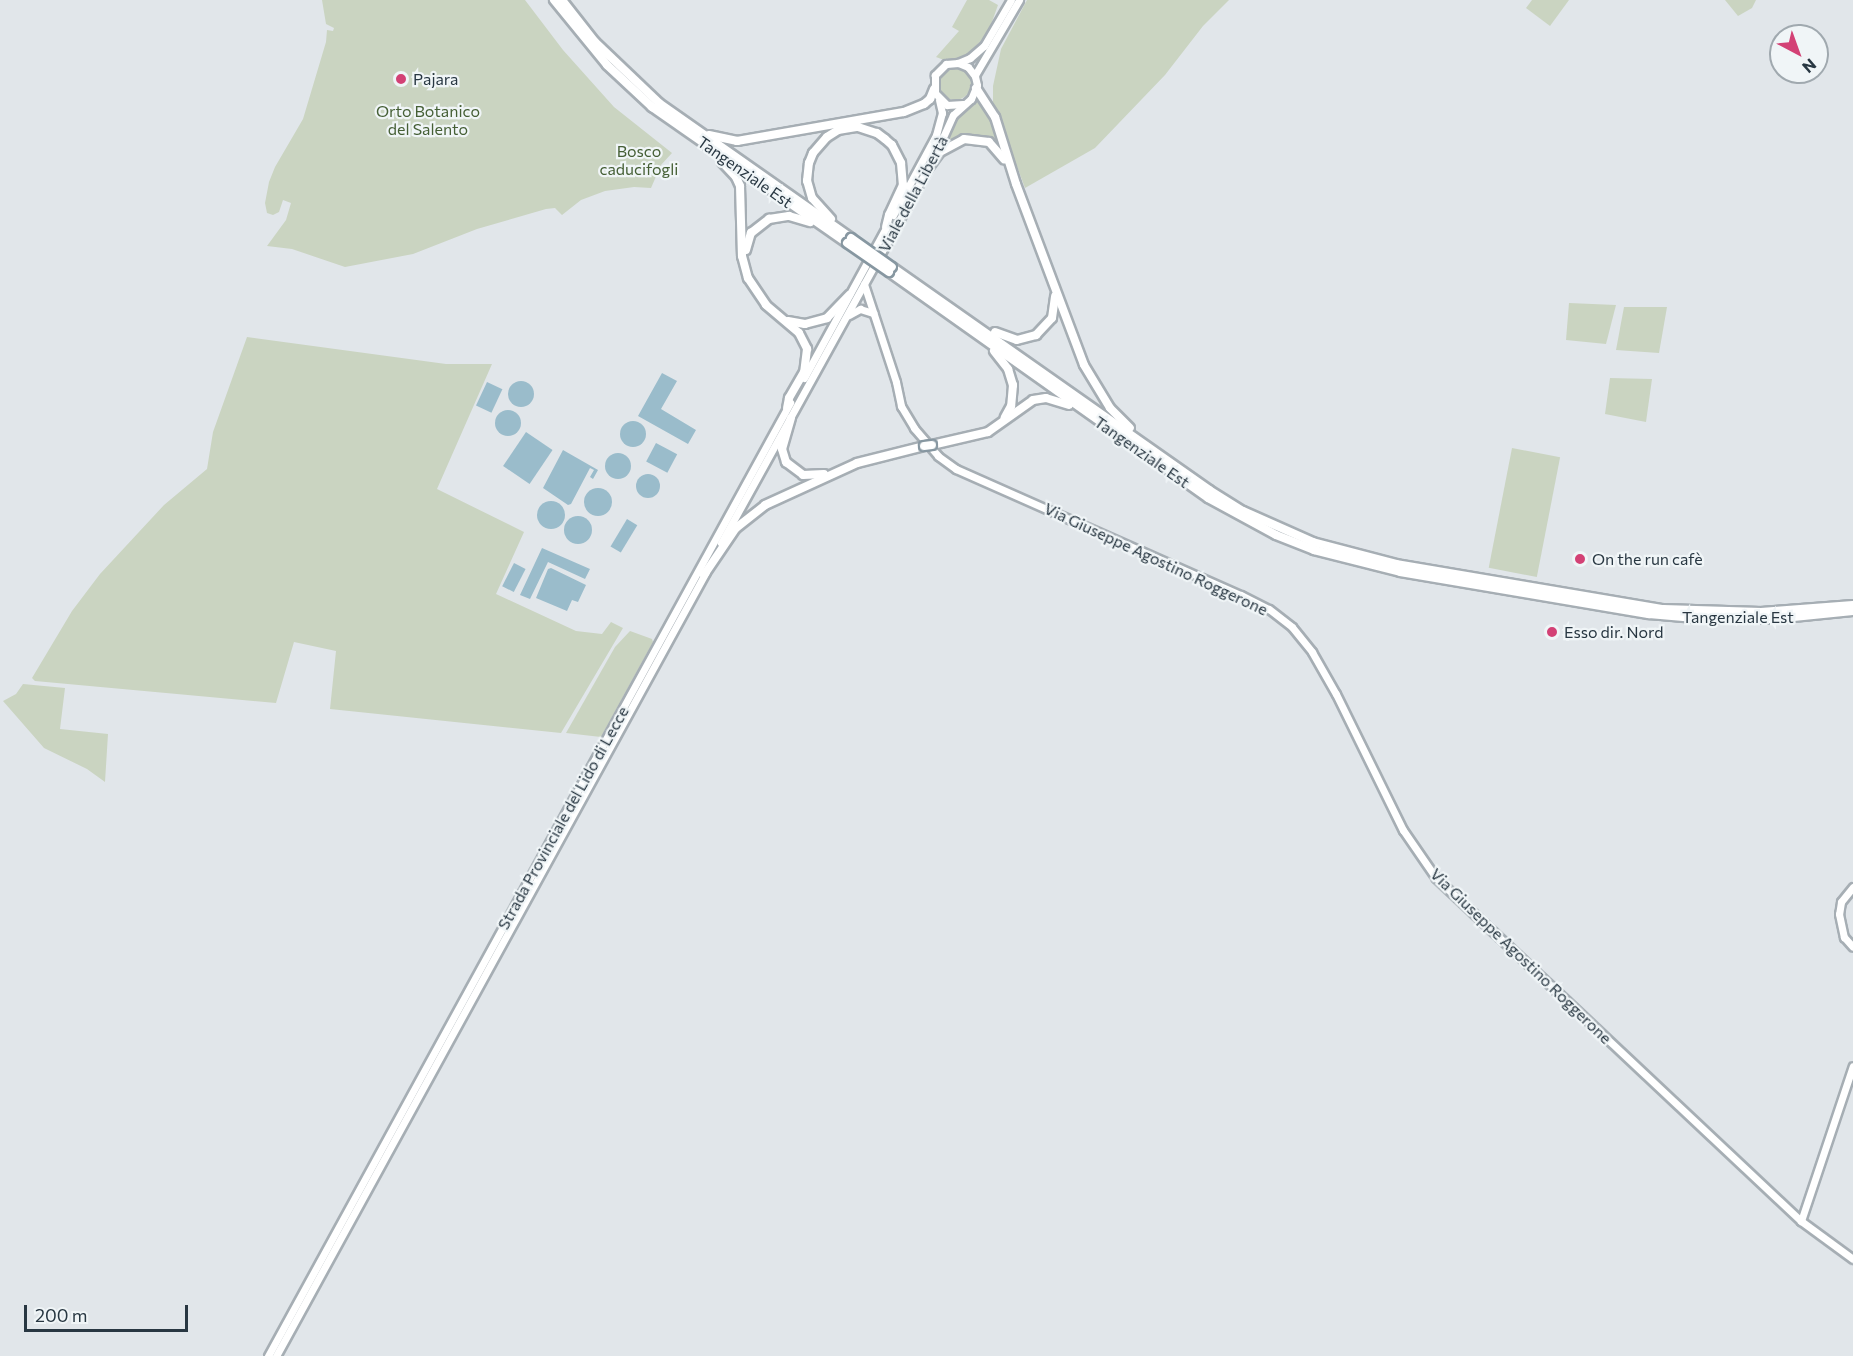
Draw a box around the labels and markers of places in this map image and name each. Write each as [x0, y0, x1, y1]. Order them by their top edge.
place label: Pajara [413, 69, 458, 89]
marker: Pajara [394, 72, 408, 86]
place label: On the run cafè [1592, 549, 1703, 569]
marker: On the run cafè [1573, 552, 1587, 566]
place label: Esso dir. Nord [1564, 622, 1663, 642]
marker: Esso dir. Nord [1545, 625, 1559, 639]

